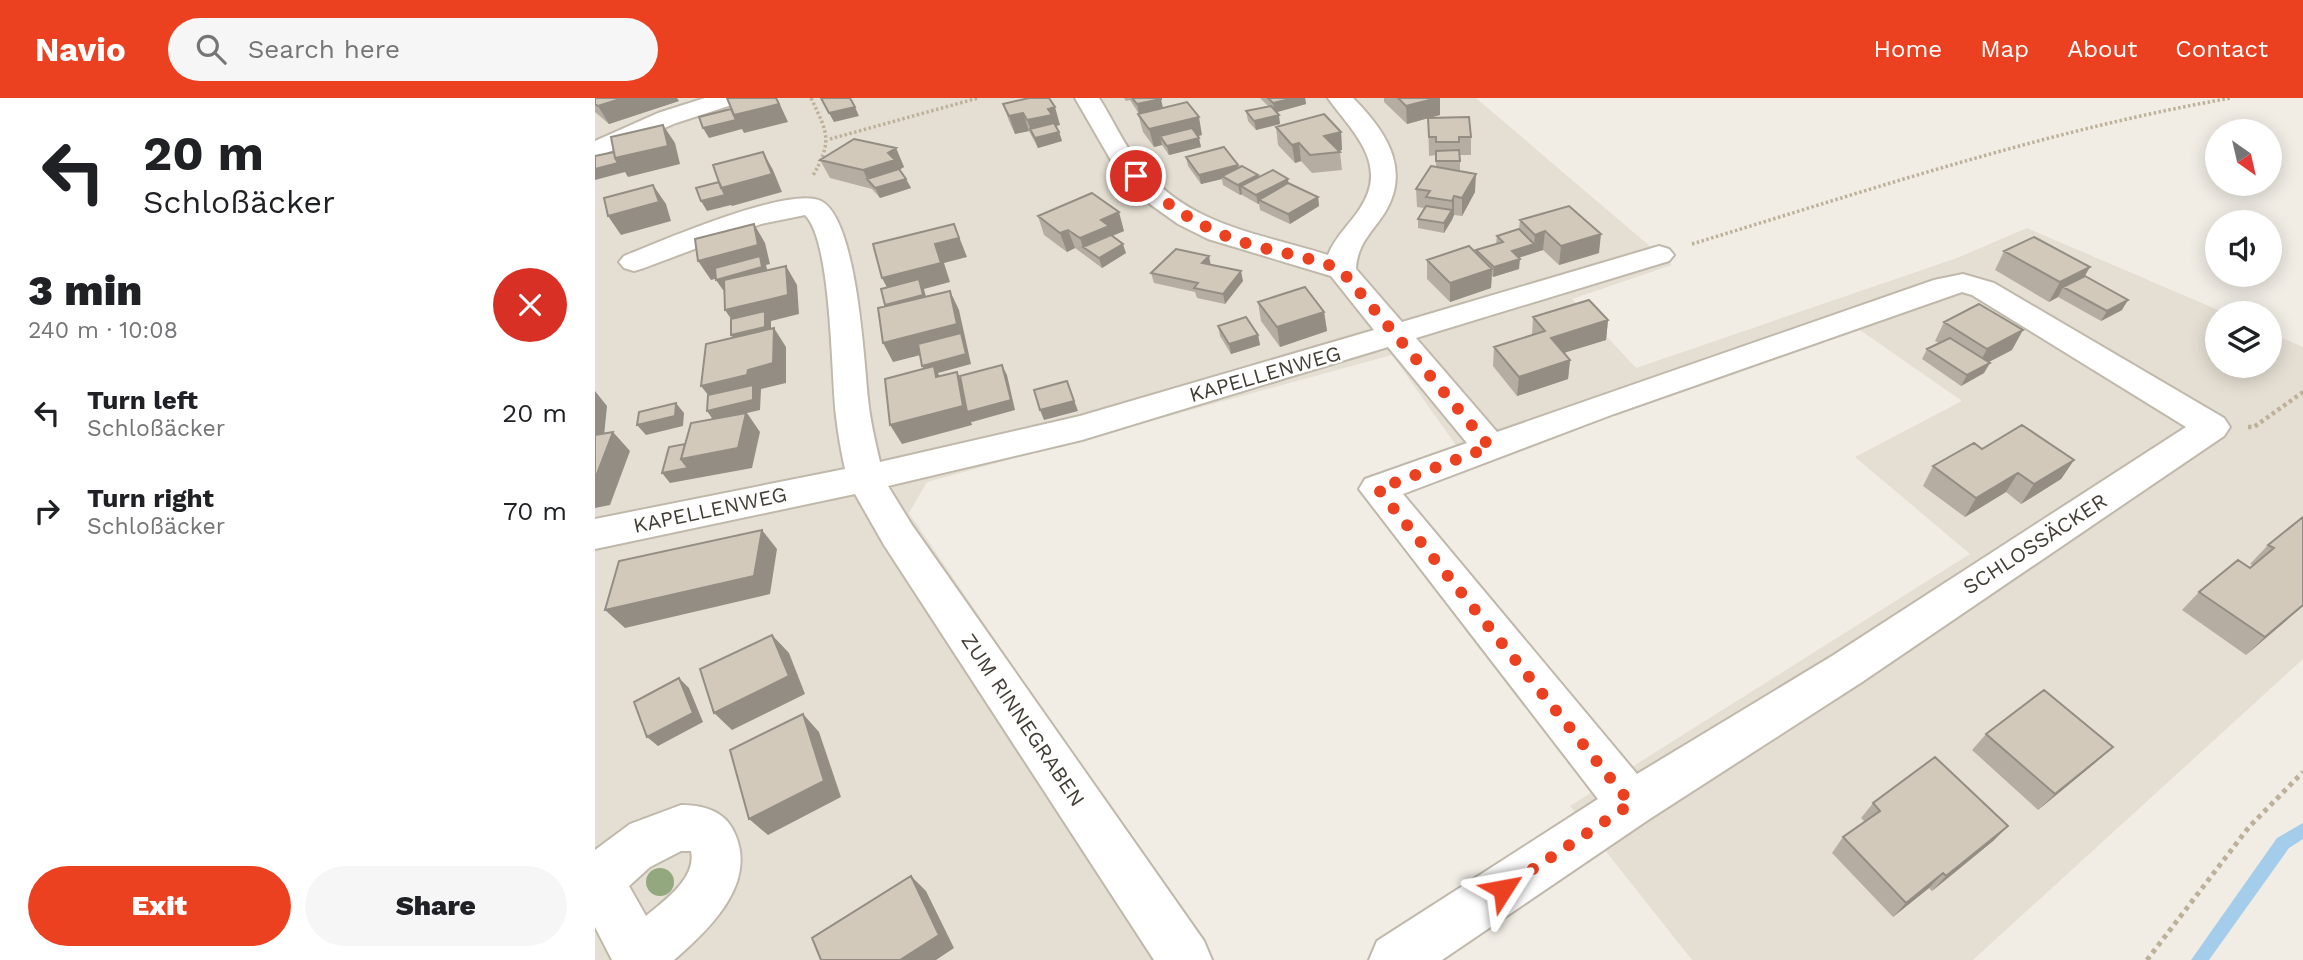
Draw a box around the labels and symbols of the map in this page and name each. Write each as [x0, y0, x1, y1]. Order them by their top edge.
north arrow [2205, 119, 2282, 196]
pin [1106, 146, 1166, 206]
street label: KAPELLENWEG [1186, 340, 1343, 407]
street label: KAPELLENWEG [631, 481, 789, 538]
street label: SCHLOSSÄCKER [1958, 488, 2111, 599]
street label: ZUM RINNEGRABEN [956, 629, 1090, 811]
position arrow [1466, 852, 1540, 926]

